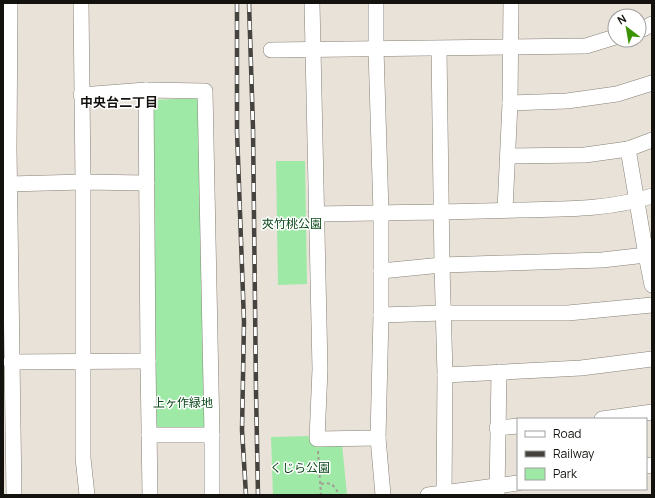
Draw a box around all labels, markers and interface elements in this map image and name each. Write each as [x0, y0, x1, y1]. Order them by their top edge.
north arrow [607, 8, 647, 48]
text: N [614, 10, 629, 27]
district label: 中央台二丁目 [80, 93, 158, 111]
park label: 夾竹桃公園 [262, 215, 322, 232]
park label: 上ヶ作緑地 [153, 394, 213, 411]
legend [517, 418, 647, 490]
text: Road [553, 425, 581, 442]
text: Railway [553, 445, 595, 462]
park label: くじら公園 [270, 459, 330, 476]
text: Park [553, 465, 578, 482]

